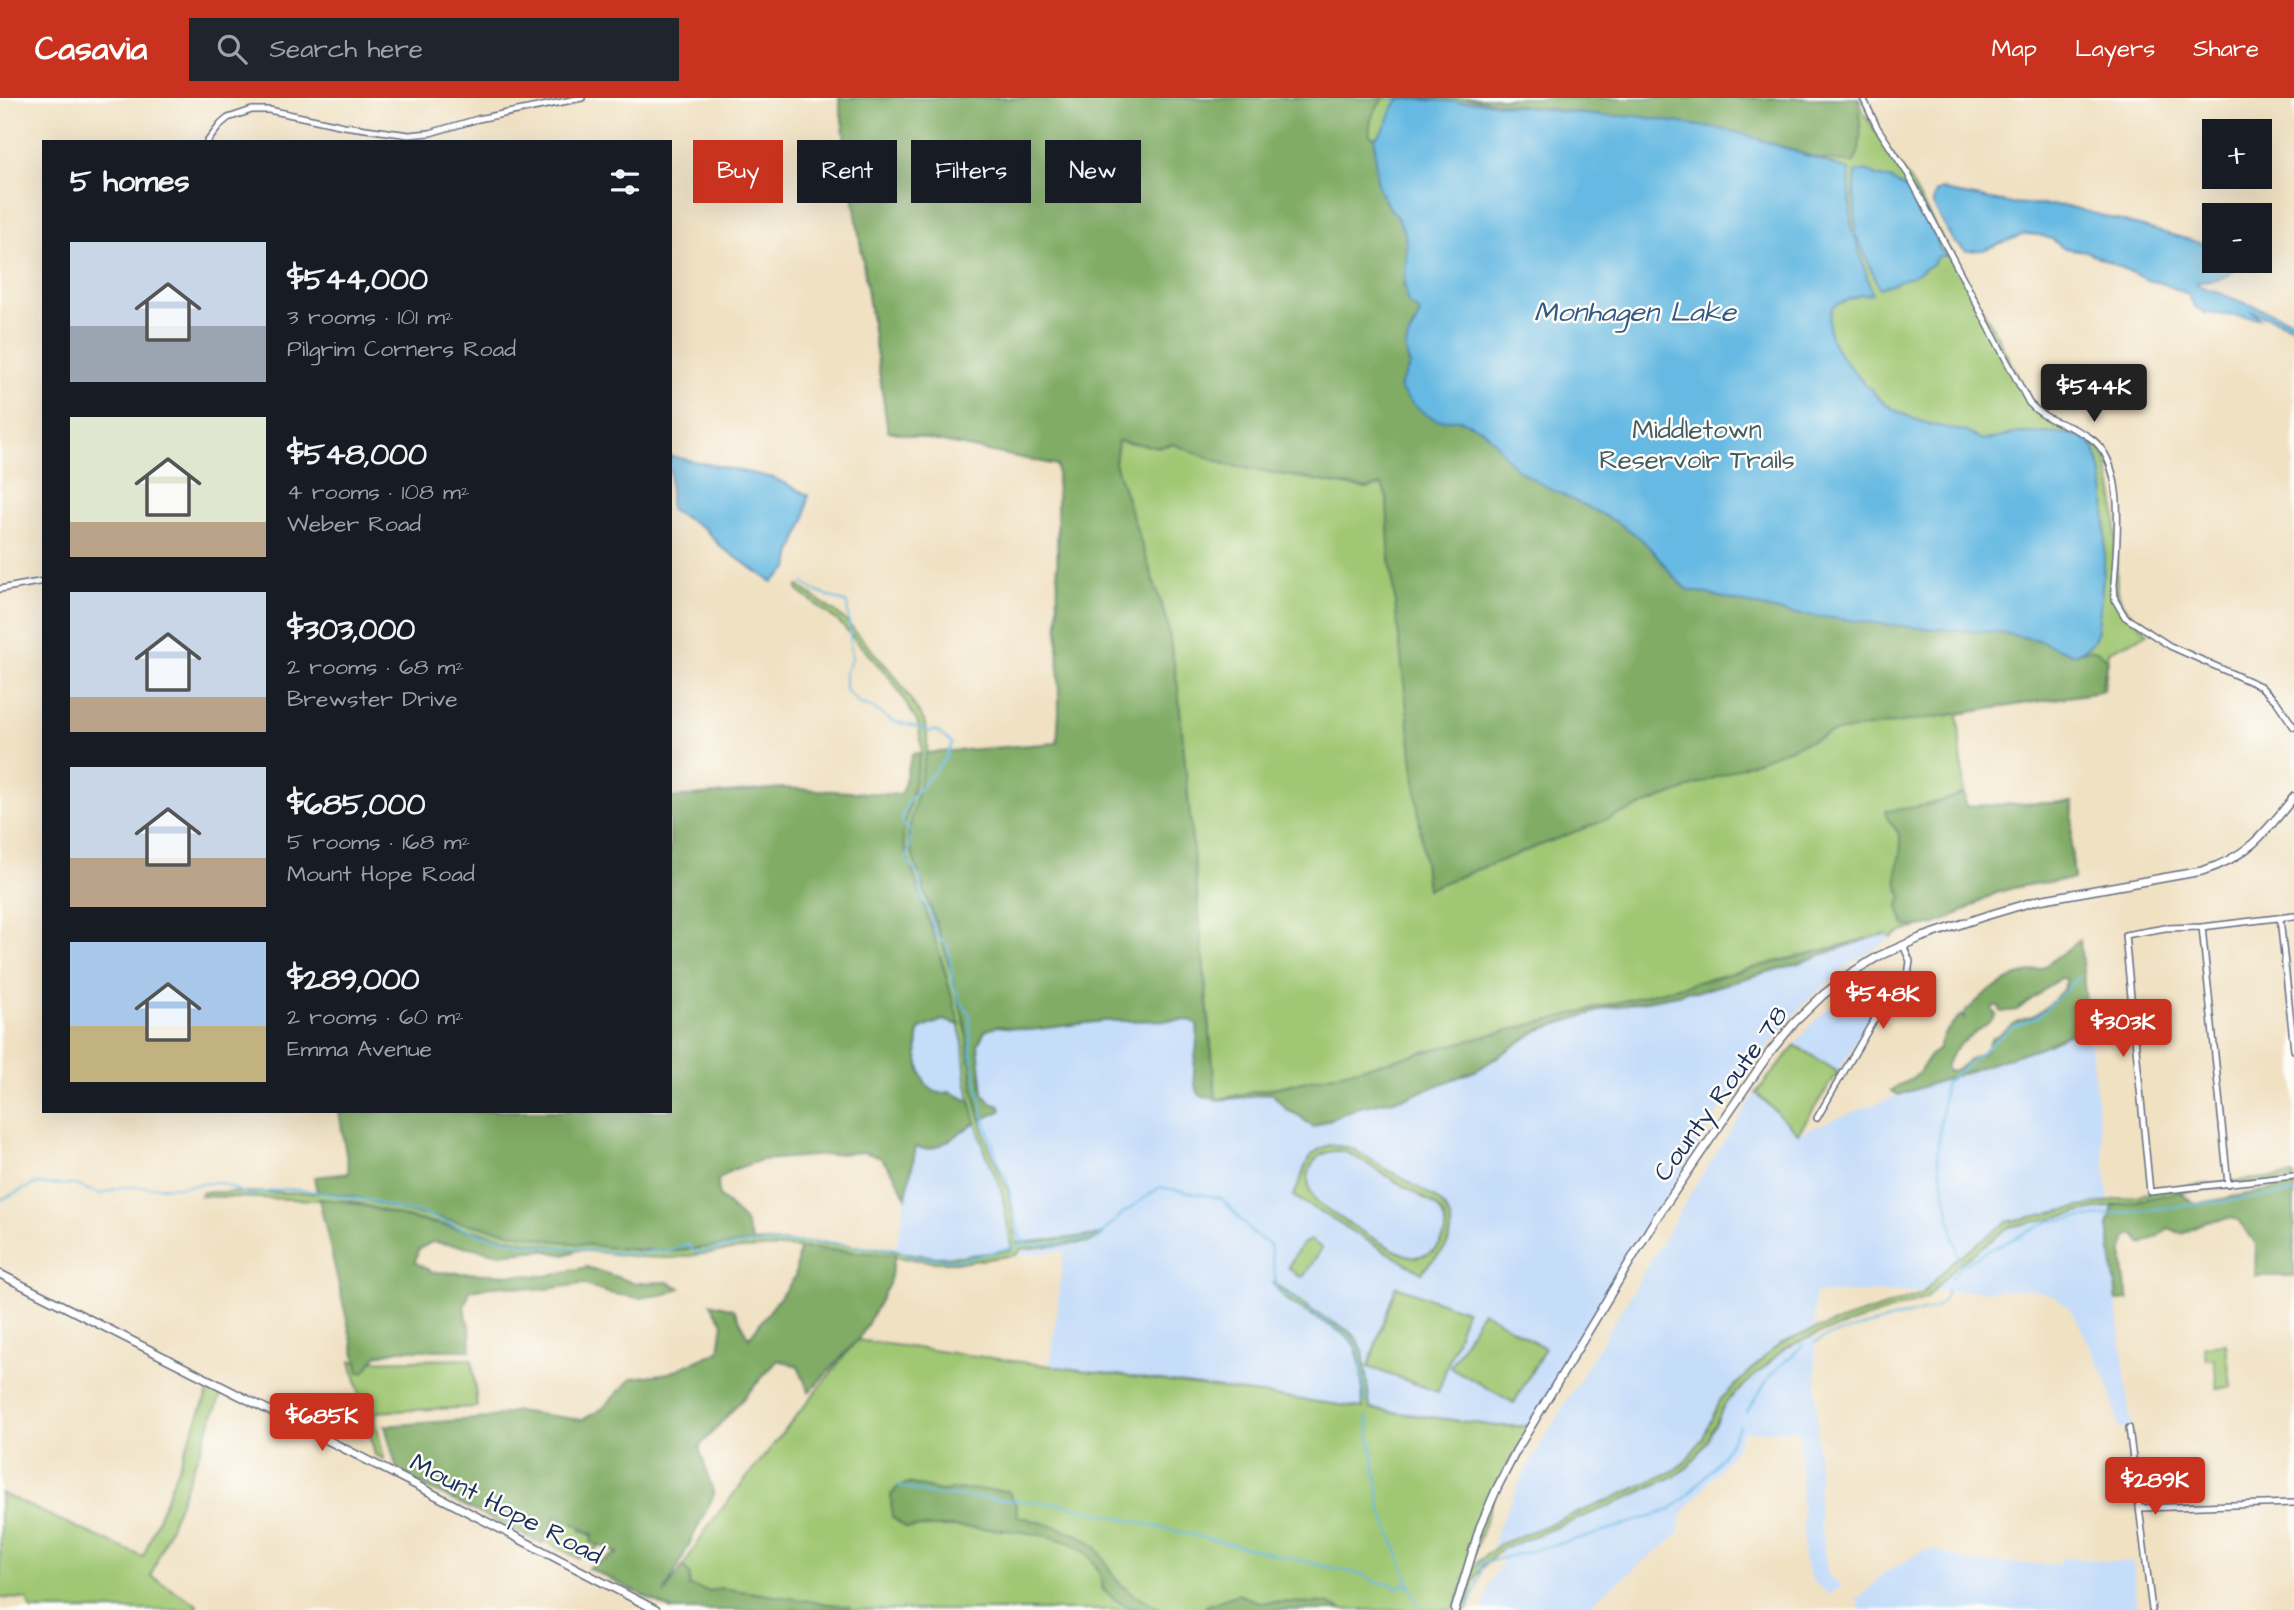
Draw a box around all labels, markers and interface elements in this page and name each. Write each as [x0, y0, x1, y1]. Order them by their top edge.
search box [189, 18, 679, 81]
text: Casavia [35, 26, 147, 72]
icon: search [213, 30, 251, 68]
text: Search here [269, 31, 423, 67]
text: Map [1992, 32, 2037, 66]
text: Layers [2075, 32, 2155, 66]
text: Share [2193, 32, 2259, 66]
map controls [2202, 119, 2272, 273]
button: + [2202, 119, 2272, 189]
chip: Buy [693, 140, 783, 203]
chip: Rent [797, 140, 897, 203]
chip: Filters [911, 140, 1031, 203]
chip: New [1045, 140, 1141, 203]
text: 5 homes [70, 161, 190, 203]
icon: filters [606, 163, 644, 201]
button: − [2202, 203, 2272, 273]
text: $544,000 [287, 259, 428, 301]
icon: home [126, 270, 210, 354]
water label: Monhagen Lake [1534, 293, 1738, 333]
text: 3 rooms · 101 m² [287, 301, 454, 333]
text: Pilgrim Corners Road [287, 333, 516, 365]
pin: $544K [2045, 364, 2143, 424]
text: $544K [2057, 371, 2131, 403]
park label: Middletown Reservoir Trails [1599, 412, 1795, 478]
text: $548,000 [287, 434, 427, 476]
icon: home [126, 445, 210, 529]
text: 4 rooms · 108 m² [287, 476, 470, 508]
text: Weber Road [287, 508, 421, 540]
text: $303,000 [287, 609, 415, 651]
icon: home [126, 620, 210, 704]
text: 2 rooms · 68 m² [287, 651, 464, 683]
text: Brewster Drive [287, 683, 458, 715]
text: $685,000 [287, 784, 425, 826]
icon: home [126, 795, 210, 879]
text: 5 rooms · 168 m² [287, 826, 470, 858]
text: Mount Hope Road [287, 858, 475, 890]
text: $289,000 [287, 959, 420, 1001]
icon: home [126, 970, 210, 1054]
pin: $548K [1834, 972, 1932, 1031]
text: $548K [1846, 978, 1920, 1010]
street label: County Route 78 [1645, 999, 1798, 1190]
pin: $303K [2074, 1000, 2172, 1059]
text: 2 rooms · 60 m² [287, 1001, 464, 1033]
text: $303K [2091, 1006, 2155, 1038]
text: Emma Avenue [287, 1033, 432, 1065]
pin: $685K [273, 1394, 371, 1453]
text: $685K [286, 1400, 358, 1432]
street label: Mount Hope Road [404, 1445, 609, 1573]
pin: $289K [2106, 1458, 2204, 1517]
text: $289K [2121, 1464, 2189, 1496]

